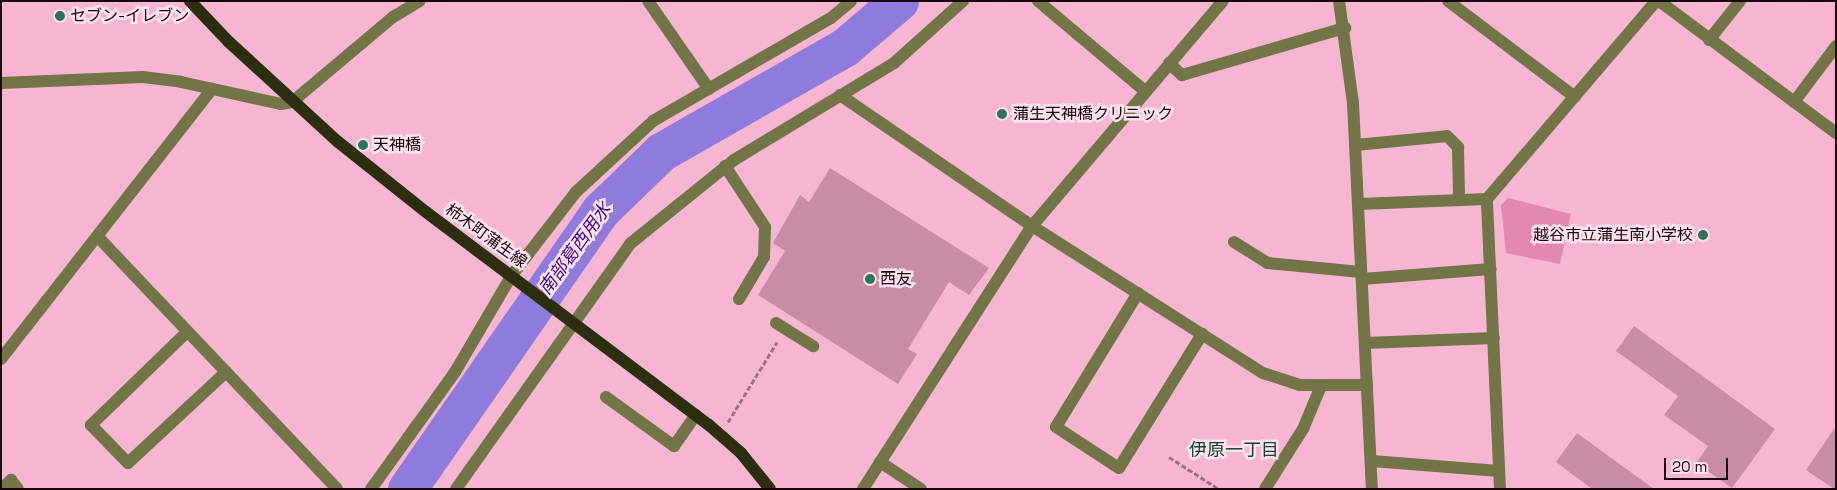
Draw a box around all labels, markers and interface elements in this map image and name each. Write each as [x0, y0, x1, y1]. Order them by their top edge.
place label: セブン-イレブン [70, 6, 189, 26]
marker: セブン-イレブン [54, 10, 66, 22]
place label: 蒲生天神橋クリニック [1013, 104, 1173, 124]
marker: 蒲生天神橋クリニック [995, 107, 1009, 121]
place label: 天神橋 [373, 135, 421, 155]
marker: 天神橋 [357, 139, 369, 151]
water label: 南部葛西用水 [535, 199, 615, 299]
street label: 柿木町蒲生線 [442, 200, 530, 272]
place label: 越谷市立蒲生南小学校 [1533, 225, 1693, 245]
marker: 越谷市立蒲生南小学校 [1697, 229, 1709, 241]
place label: 西友 [880, 269, 912, 289]
marker: 西友 [864, 273, 876, 285]
district label: 伊原一丁目 [1189, 439, 1279, 461]
scale bar [1667, 448, 1731, 480]
text: 20 m [1672, 457, 1707, 476]

